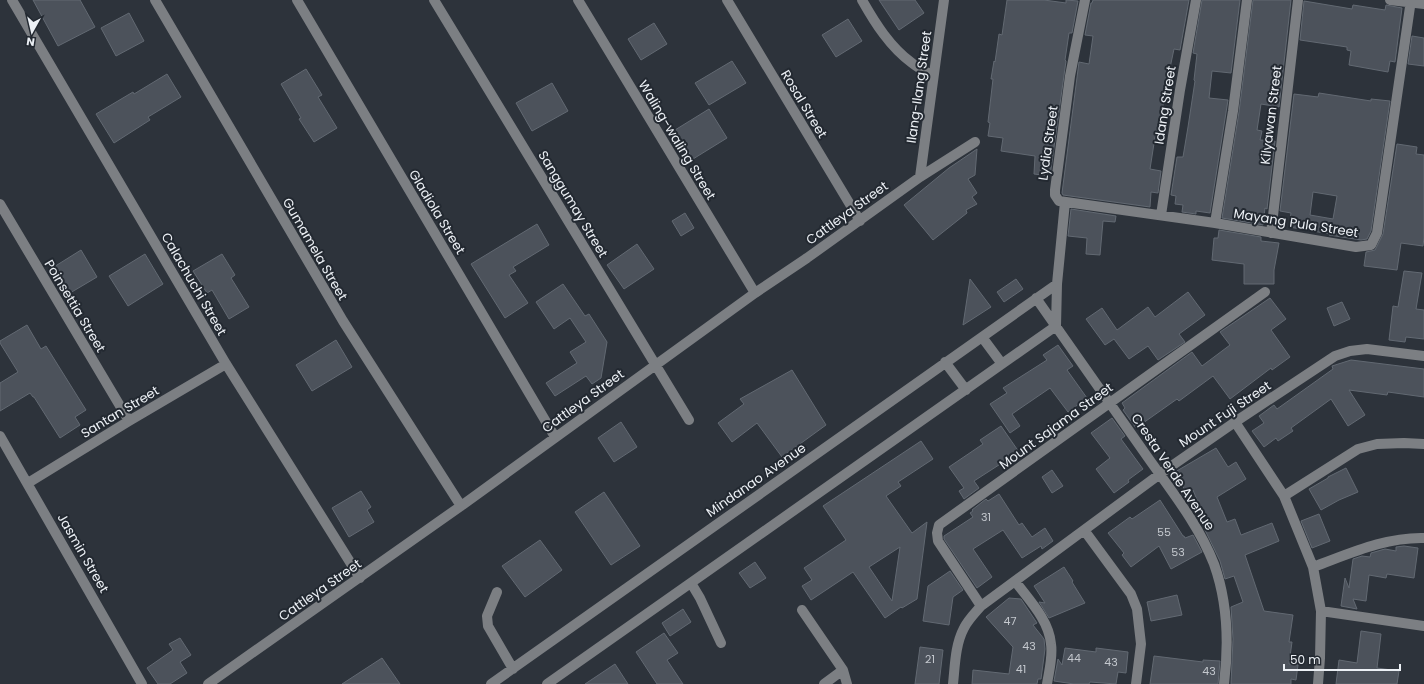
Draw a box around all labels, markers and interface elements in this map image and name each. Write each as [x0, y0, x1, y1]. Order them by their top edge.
north arrow [12, 12, 52, 52]
street label: Ilang-Ilang Street [902, 29, 936, 144]
text: N [25, 33, 36, 50]
street label: Idang Street [1149, 64, 1181, 146]
street label: Kilyawan Street [1256, 64, 1287, 166]
street label: Rosal Street [776, 66, 832, 142]
street label: Waling-waling Street [634, 77, 720, 204]
street label: Lydia Street [1033, 104, 1063, 182]
street label: Sanggumay Street [534, 147, 613, 261]
street label: Gladiola Street [404, 166, 470, 258]
street label: Cattleya Street [802, 177, 892, 249]
street label: Gumamela Street [278, 194, 352, 304]
street label: Mayang Pula Street [1232, 204, 1360, 242]
street label: Calachuchi Street [157, 229, 231, 339]
street label: Poinsettia Street [40, 256, 110, 356]
street label: Cattleya Street [538, 365, 628, 437]
street label: Mount Fuji Street [1175, 376, 1275, 452]
street label: Mount Sajama Street [995, 378, 1117, 474]
street label: Santan Street [77, 381, 163, 443]
street label: Cresta Verde Avenue [1127, 410, 1219, 534]
street label: Mindanao Avenue [702, 438, 810, 522]
house number: 31 [981, 509, 991, 525]
street label: Jasmin Street [53, 510, 114, 596]
house number: 55 [1157, 524, 1171, 540]
house number: 53 [1171, 544, 1185, 560]
street label: Cattleya Street [275, 554, 365, 626]
house number: 47 [1004, 613, 1016, 629]
house number: 43 [1022, 638, 1036, 654]
scale bar [1284, 646, 1400, 672]
house number: 44 [1067, 650, 1081, 666]
house number: 21 [925, 651, 935, 667]
text: 50 m [1290, 651, 1321, 668]
house number: 43 [1104, 654, 1118, 670]
house number: 41 [1016, 661, 1026, 677]
house number: 43 [1202, 663, 1216, 679]

